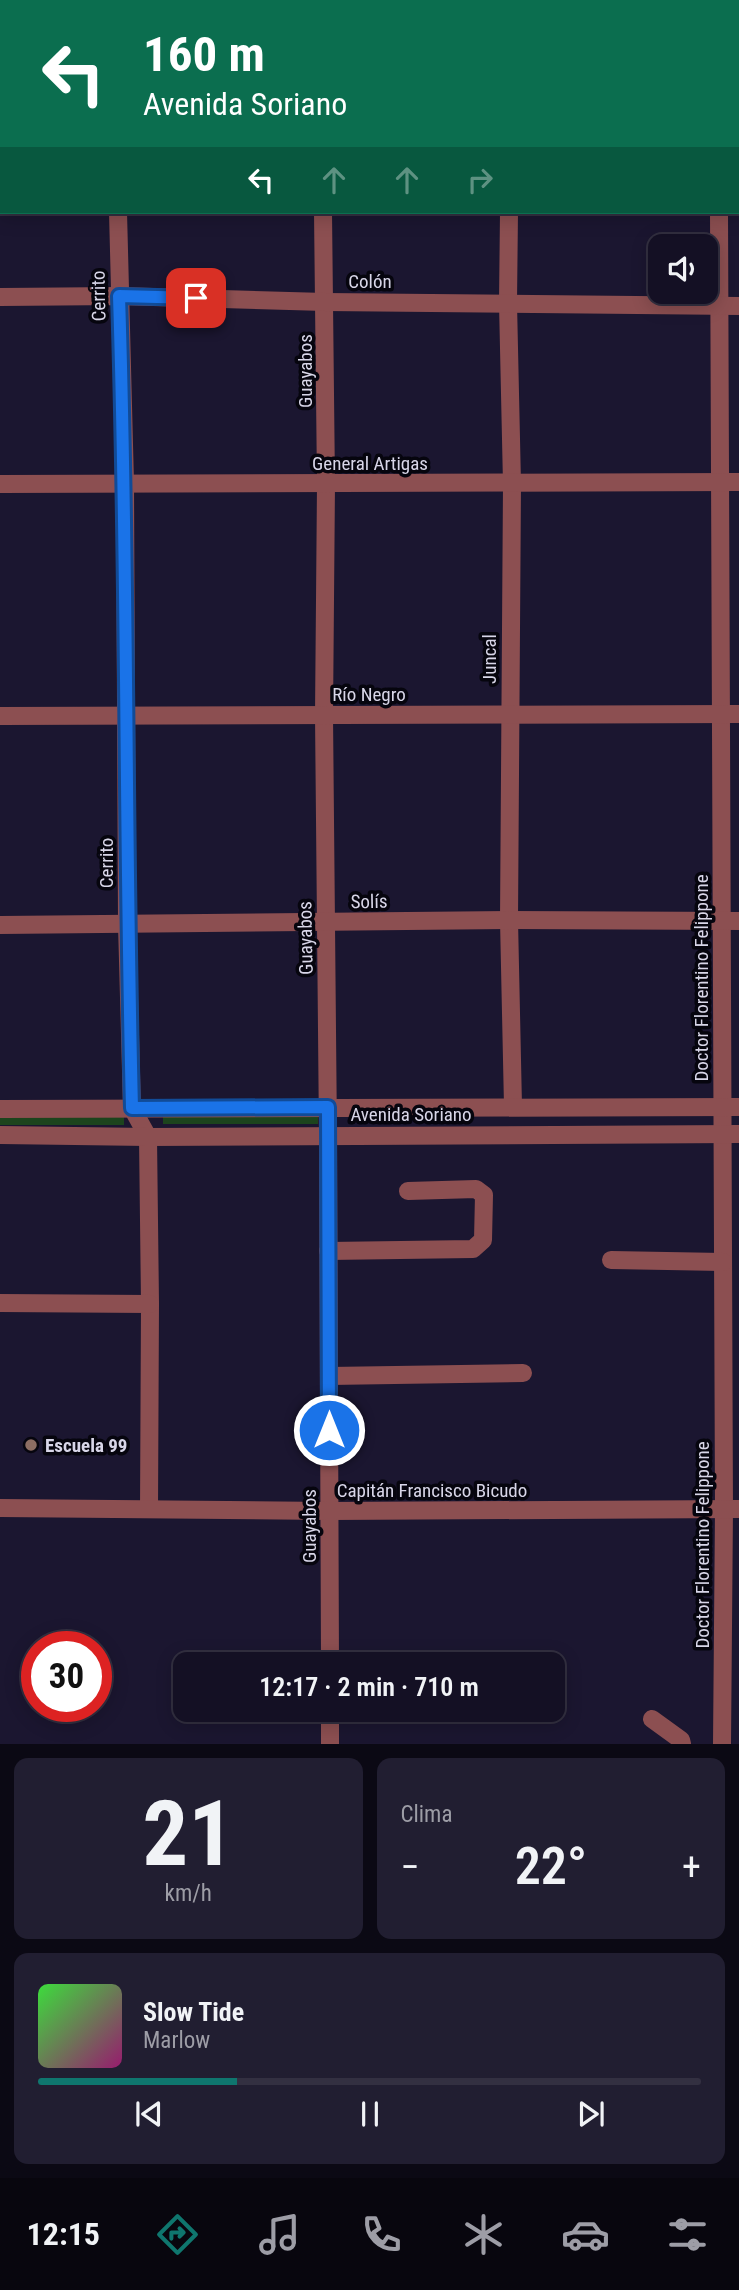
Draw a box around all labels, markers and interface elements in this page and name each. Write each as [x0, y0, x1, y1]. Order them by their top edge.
text: 160 m [143, 26, 265, 83]
icon: left [28, 28, 119, 119]
text: Avenida Soriano [143, 85, 347, 123]
icon: left [242, 161, 280, 199]
icon: ahead [315, 161, 353, 199]
icon: ahead [388, 161, 426, 199]
icon: right [461, 161, 499, 199]
map controls [648, 234, 718, 304]
button: sound [648, 234, 718, 304]
pin [166, 268, 226, 328]
street label: Cerrito [87, 270, 110, 321]
street label: Colón [348, 270, 392, 293]
icon: arrive [177, 279, 215, 317]
street label: Guayabos [294, 334, 317, 408]
street label: General Artigas [312, 452, 428, 475]
street label: Juncal [478, 634, 501, 684]
street label: Río Negro [332, 683, 406, 706]
street label: Cerrito [95, 838, 118, 888]
street label: Doctor Florentino Felippone [690, 874, 713, 1082]
street label: Solís [350, 890, 388, 913]
street label: Guayabos [293, 901, 318, 975]
street label: Avenida Soriano [350, 1103, 472, 1126]
position arrow [292, 1393, 366, 1467]
place label: Escuela 99 [45, 1434, 127, 1457]
marker: Escuela 99 [23, 1437, 39, 1453]
street label: Doctor Florentino Felippone [691, 1441, 714, 1649]
street label: Capitán Francisco Bicudo [337, 1479, 527, 1502]
street label: Guayabos [298, 1489, 321, 1563]
speed limit sign: 30 [21, 1631, 112, 1722]
text: 12:17 · 2 min · 710 m [259, 1672, 479, 1702]
text: 21 [142, 1781, 234, 1887]
text: Clima [401, 1801, 452, 1828]
text: 22° [515, 1836, 587, 1897]
text: − [401, 1845, 420, 1889]
text: + [682, 1845, 701, 1889]
text: km/h [165, 1880, 212, 1907]
text: Slow Tide [143, 1997, 244, 2027]
text: Marlow [143, 2027, 210, 2054]
icon: previous [130, 2095, 168, 2133]
icon: pause [351, 2095, 389, 2133]
icon: next [572, 2095, 610, 2133]
icon: directions [153, 2210, 202, 2259]
icon: music [255, 2210, 304, 2259]
icon: phone [357, 2210, 406, 2259]
icon: climate [459, 2210, 508, 2259]
icon: car [561, 2210, 610, 2259]
icon: filters [663, 2210, 712, 2259]
text: 12:15 [27, 2215, 100, 2253]

